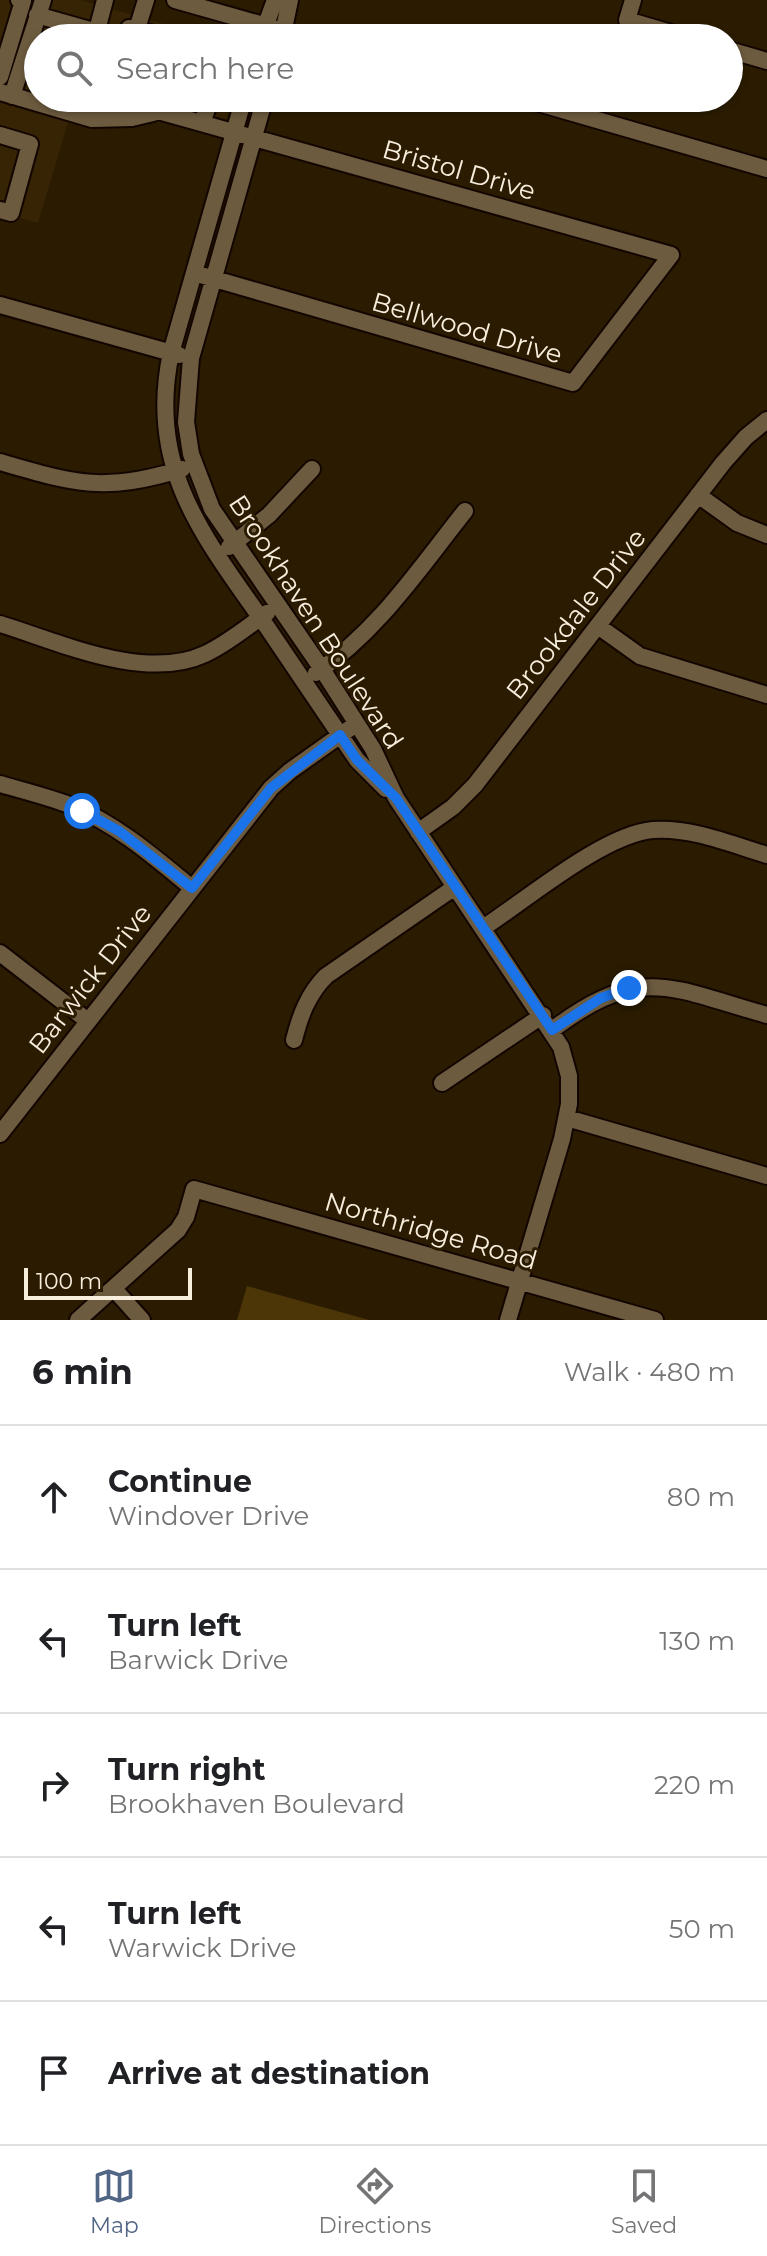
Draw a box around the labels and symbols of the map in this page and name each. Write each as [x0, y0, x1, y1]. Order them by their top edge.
street label: Bristol Drive [379, 133, 539, 207]
street label: Bellwood Drive [368, 285, 566, 371]
street label: Brookhaven Boulevard [222, 489, 410, 755]
street label: Brookdale Drive [499, 522, 653, 706]
route start [64, 793, 100, 829]
street label: Barwick Drive [22, 898, 158, 1060]
route end [611, 970, 647, 1006]
street label: Northridge Road [321, 1185, 541, 1277]
scale bar [24, 1264, 192, 1300]

